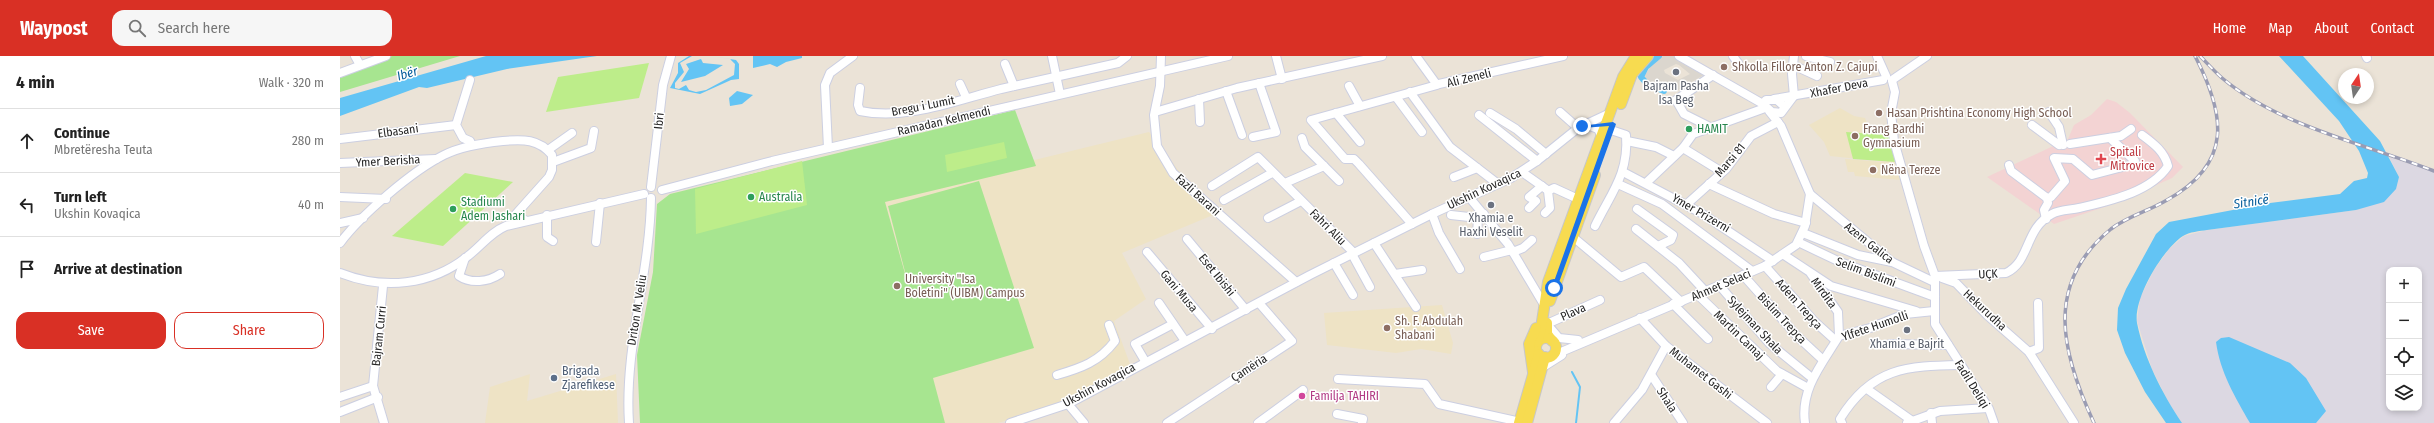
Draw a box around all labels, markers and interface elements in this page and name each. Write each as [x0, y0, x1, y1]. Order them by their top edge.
search box [112, 10, 392, 46]
text: Waypost [20, 17, 88, 40]
icon: search [126, 17, 148, 39]
text: Search here [158, 19, 230, 37]
text: Home [2213, 20, 2246, 37]
text: Map [2268, 20, 2292, 37]
text: About [2314, 20, 2349, 37]
text: Contact [2371, 20, 2414, 37]
place label: Shkolla Fillore Anton Z. Cajupi [1732, 60, 1877, 74]
marker: Shkolla Fillore Anton Z. Cajupi [1719, 62, 1729, 72]
water label: Ibër [395, 63, 420, 84]
street label: Ali Zeneli [1445, 66, 1493, 90]
marker: Bajram Pasha Isa Beg [1671, 67, 1681, 77]
north arrow [2338, 68, 2374, 104]
text: 4 min [16, 72, 55, 93]
text: Walk · 320 m [259, 75, 324, 90]
street label: Xhafer Deva [1809, 76, 1869, 100]
place label: Bajram Pasha Isa Beg [1643, 79, 1709, 107]
street label: Bregu i Lumit [890, 93, 956, 119]
street label: Ramadan Kelmendi [896, 103, 992, 139]
place label: Hasan Prishtina Economy High School [1887, 106, 2072, 120]
marker: Hasan Prishtina Economy High School [1874, 108, 1884, 118]
street label: Ibri [651, 112, 667, 130]
route end [1573, 117, 1591, 135]
street label: Elbasani [377, 121, 419, 141]
place label: HAMIT [1697, 122, 1728, 136]
place label: Frang Bardhi Gymnasium [1863, 122, 1924, 150]
text: Continue [54, 124, 110, 142]
marker: HAMIT [1684, 124, 1694, 134]
icon: ahead [16, 130, 38, 152]
marker: Frang Bardhi Gymnasium [1850, 131, 1860, 141]
text: 280 m [292, 133, 324, 148]
street label: Marsi 81 [1712, 140, 1748, 180]
text: Mbretëresha Teuta [54, 142, 153, 157]
place label: Spitali Mitrovice [2110, 145, 2155, 173]
street label: Ymer Berisha [355, 152, 421, 170]
marker: Spitali Mitrovice [2095, 153, 2107, 165]
place label: Nëna Tereze [1881, 163, 1940, 177]
marker: Nëna Tereze [1868, 165, 1878, 175]
street label: Ukshin Kovaqica [1445, 166, 1523, 212]
street label: Fazli Barani [1173, 171, 1223, 219]
text: Turn left [54, 188, 107, 206]
place label: Australia [759, 190, 802, 204]
street label: Ymer Prizerni [1669, 191, 1733, 235]
water label: Sitnicë [2232, 191, 2270, 212]
marker: Australia [746, 192, 756, 202]
icon: left [16, 194, 38, 216]
place label: Stadiumi Adem Jashari [461, 195, 525, 223]
text: 40 m [298, 197, 324, 212]
marker: Xhamia e Haxhi Veselit [1486, 200, 1496, 210]
marker: Stadiumi Adem Jashari [448, 204, 458, 214]
text: Ukshin Kovaqica [54, 206, 141, 221]
street label: Fahri Aliu [1307, 206, 1349, 248]
place label: Xhamia e Haxhi Veselit [1459, 211, 1523, 239]
street label: Azem Galica [1842, 219, 1897, 267]
street label: Eset Ibishi [1196, 251, 1238, 299]
street label: Selim Bislimi [1834, 254, 1898, 290]
icon: arrive [16, 258, 38, 280]
text: Arrive at destination [54, 260, 182, 278]
street label: Ahmet Selaci [1689, 266, 1753, 304]
street label: UÇK [1978, 266, 1999, 282]
street label: Gani Musa [1157, 267, 1201, 315]
map controls [2386, 267, 2422, 411]
button: + [2386, 267, 2422, 303]
place label: University "Isa Boletini" (UIBM) Campus [905, 272, 1025, 300]
street label: Driton M. Veliu [624, 274, 650, 346]
street label: Mirdita [1808, 275, 1840, 311]
street label: Adem Trepça [1773, 276, 1825, 332]
route start [1545, 279, 1563, 297]
marker: University "Isa Boletini" (UIBM) Campus [892, 281, 902, 291]
street label: Hekurudha [1960, 286, 2010, 334]
street label: Bislim Trepça [1755, 289, 1809, 347]
street label: Sylejman Shala [1724, 293, 1786, 357]
street label: Plava [1558, 300, 1588, 324]
button: − [2386, 303, 2422, 339]
street label: Bajram Curri [369, 305, 389, 367]
street label: Martin Camaj [1711, 308, 1767, 362]
street label: Ylfete Humolli [1840, 308, 1910, 344]
button: Save [16, 312, 166, 349]
button: Share [174, 312, 324, 349]
place label: Sh. F. Abdulah Shabani [1395, 314, 1463, 342]
marker: Sh. F. Abdulah Shabani [1382, 323, 1392, 333]
marker: Xhamia e Bajrit [1902, 325, 1912, 335]
place label: Xhamia e Bajrit [1870, 337, 1944, 351]
button: locate [2386, 339, 2422, 375]
street label: Muhamet Gashi [1667, 344, 1735, 402]
street label: Çamëria [1228, 351, 1270, 385]
street label: Fadil Deliqi [1952, 357, 1992, 411]
street label: Ukshin Kovaqica [1060, 360, 1138, 410]
place label: Brigada Zjarefikese [562, 364, 615, 392]
marker: Brigada Zjarefikese [549, 373, 559, 383]
button: layers [2386, 375, 2422, 411]
street label: Shala [1654, 385, 1680, 415]
place label: Familja TAHIRI [1310, 389, 1379, 403]
marker: Familja TAHIRI [1297, 391, 1307, 401]

